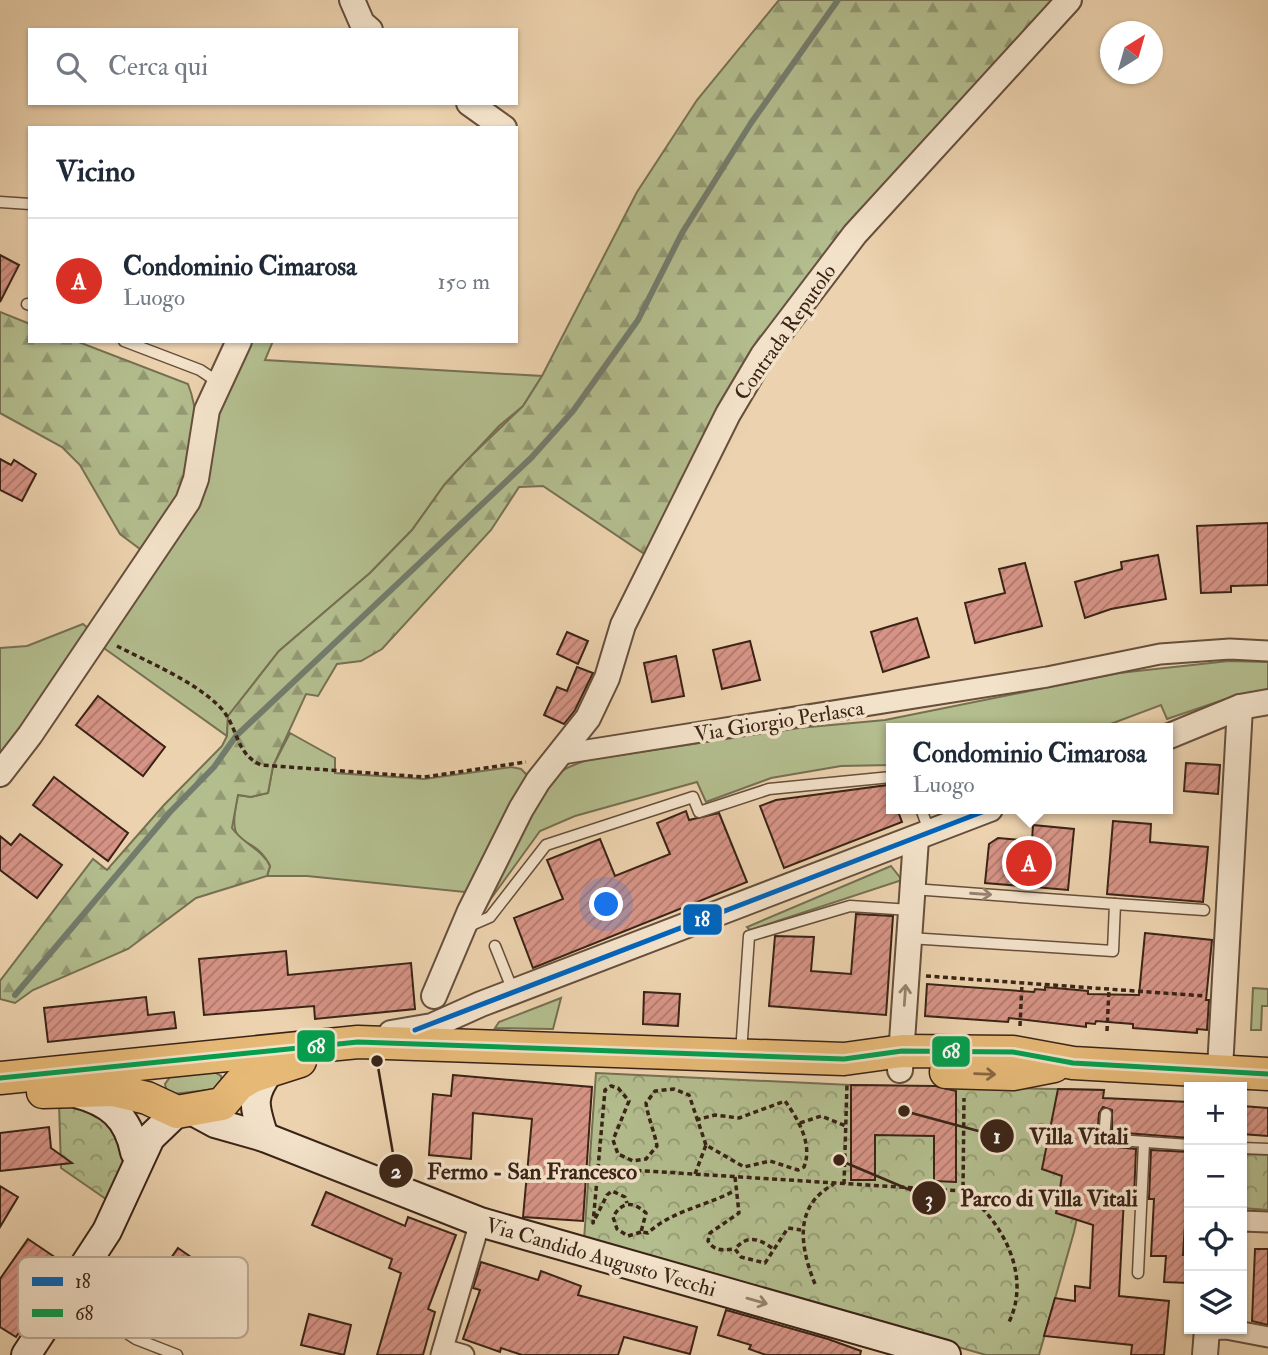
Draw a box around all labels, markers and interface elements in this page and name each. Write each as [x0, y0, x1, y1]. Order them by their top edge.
north arrow [1100, 21, 1163, 84]
search box [28, 28, 518, 105]
icon: search [52, 48, 90, 86]
text: Cerca qui [108, 51, 208, 83]
text: Vicino [56, 153, 135, 190]
text: Condominio Cimarosa [123, 251, 357, 283]
street label: Contrada Reputolo [728, 259, 842, 406]
text: A [72, 267, 86, 296]
text: 150 m [437, 267, 490, 296]
text: Luogo [123, 283, 185, 312]
street label: Via Giorgio Perlasca [692, 695, 866, 748]
popup [886, 723, 1173, 814]
text: Condominio Cimarosa [913, 738, 1146, 770]
text: Luogo [913, 770, 975, 799]
pin: A [1006, 837, 1052, 889]
your location [589, 887, 623, 921]
one-way arrow [969, 888, 991, 901]
line badge: 18 [682, 903, 723, 936]
text: 18 [694, 908, 710, 932]
one-way arrow [899, 983, 912, 1006]
line badge: 68 [296, 1029, 336, 1063]
text: 68 [307, 1035, 325, 1059]
line badge: 68 [931, 1035, 971, 1068]
text: 68 [942, 1040, 960, 1064]
one-way arrow [973, 1067, 996, 1080]
map controls [1184, 1082, 1247, 1334]
button: + [1184, 1082, 1247, 1145]
callout: Villa Vitali [980, 1114, 1142, 1158]
text: Villa Vitali [1028, 1122, 1129, 1151]
text: 1 [993, 1123, 1001, 1150]
button: − [1184, 1145, 1247, 1208]
callout: Fermo - San Francesco [378, 1149, 651, 1193]
text: Fermo - San Francesco [427, 1157, 637, 1186]
text: 2 [391, 1158, 402, 1185]
callout: Parco di Villa Vitali [911, 1176, 1152, 1220]
text: Parco di Villa Vitali [960, 1184, 1138, 1213]
text: 3 [925, 1186, 933, 1213]
button: locate [1184, 1208, 1247, 1271]
street label: Via Candido Augusto Vecchi [483, 1212, 719, 1303]
legend [18, 1257, 248, 1338]
text: 18 [75, 1270, 91, 1294]
button: layers [1184, 1271, 1247, 1334]
one-way arrow [746, 1296, 768, 1309]
text: 68 [75, 1302, 94, 1326]

